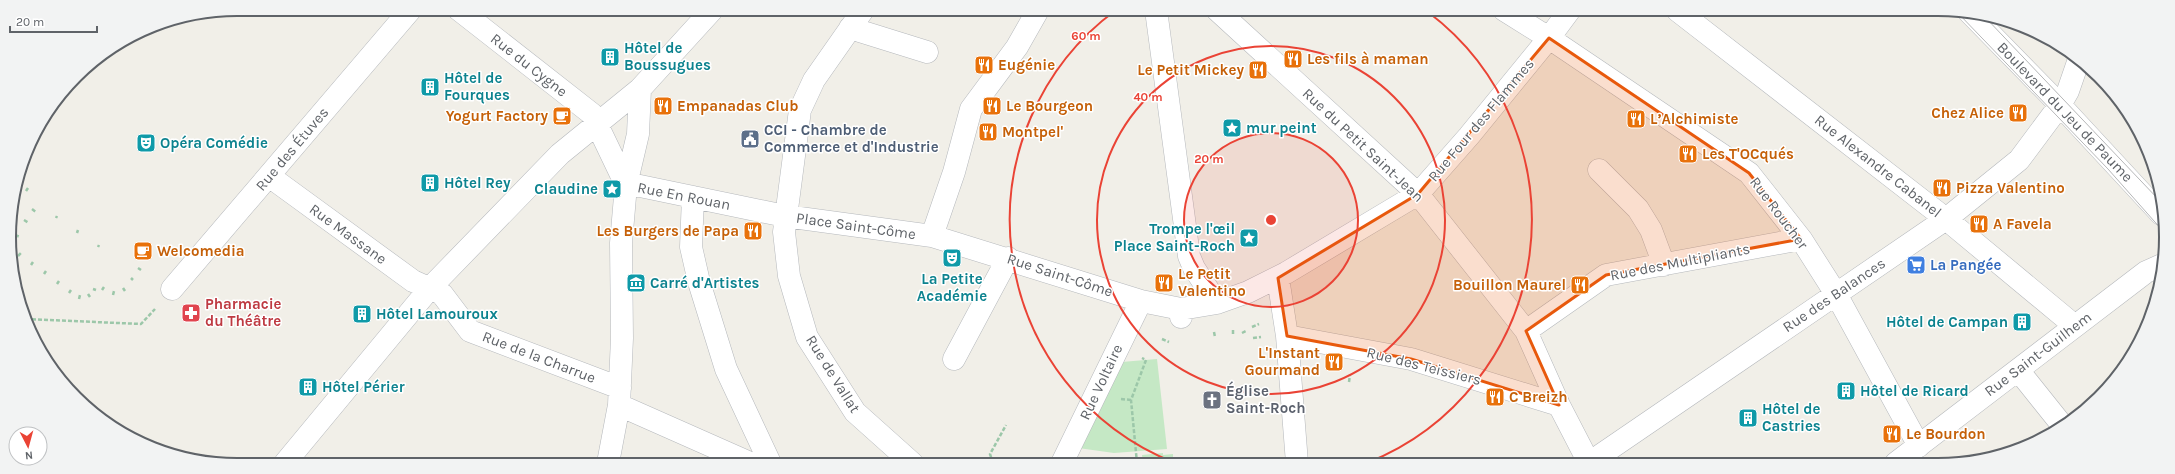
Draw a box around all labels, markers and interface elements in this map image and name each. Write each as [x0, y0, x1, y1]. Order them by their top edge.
scale bar [10, 8, 97, 34]
text: 20 m [16, 15, 44, 29]
street label: Rue du Cygne [487, 29, 571, 101]
text: 60 m [1071, 29, 1101, 43]
street label: Boulevard du Jeu de Paume [1993, 38, 2137, 186]
place label: Hôtel de Boussugues [624, 39, 711, 74]
building icon: Hôtel de Boussugues [599, 46, 621, 68]
restaurant icon: Les fils à maman [1282, 48, 1304, 70]
place label: Les fils à maman [1307, 50, 1429, 68]
restaurant icon: Eugénie [973, 54, 995, 76]
street label: Rue Four des Flammes [1424, 55, 1538, 185]
place label: Eugénie [998, 56, 1055, 74]
restaurant icon: Le Petit Mickey [1247, 59, 1269, 81]
place label: Le Petit Mickey [1137, 61, 1244, 79]
place label: Hôtel de Fourques [444, 69, 510, 104]
building icon: Hôtel de Fourques [419, 76, 441, 98]
street label: Rue du Petit Saint-Jean [1299, 84, 1427, 206]
text: 40 m [1133, 90, 1163, 104]
restaurant icon: Empanadas Club [652, 95, 674, 117]
restaurant icon: Le Bourgeon [981, 95, 1003, 117]
place label: Empanadas Club [677, 97, 798, 115]
place label: Le Bourgeon [1006, 97, 1093, 115]
restaurant icon: Chez Alice [2007, 102, 2029, 124]
street label: Rue des Étuves [252, 103, 332, 195]
place label: Chez Alice [1931, 104, 2004, 122]
cafe icon: Yogurt Factory [551, 105, 573, 127]
place label: Yogurt Factory [446, 107, 548, 125]
restaurant icon: L’Alchimiste [1625, 108, 1647, 130]
place label: L’Alchimiste [1650, 110, 1739, 128]
street label: Rue Alexandre Cabanel [1811, 111, 1945, 221]
place icon: mur peint [1221, 117, 1243, 139]
place label: mur peint [1246, 119, 1317, 137]
place label: CCI - Chambre de Commerce et d'Industrie [764, 121, 939, 156]
restaurant icon: Montpel' [977, 121, 999, 143]
place label: Montpel' [1002, 123, 1064, 141]
public building icon: CCI - Chambre de Commerce et d'Industrie [739, 128, 761, 150]
theatre icon: Opéra Comédie [135, 132, 157, 154]
place label: Opéra Comédie [160, 134, 268, 152]
restaurant icon: Les T'OCqués [1677, 143, 1699, 165]
place label: Les T'OCqués [1702, 145, 1794, 163]
text: 20 m [1194, 152, 1224, 166]
building icon: Hôtel Rey [419, 172, 441, 194]
street label: Rue Roucher [1746, 173, 1812, 253]
place label: Hôtel Rey [444, 174, 511, 192]
restaurant icon: Pizza Valentino [1931, 177, 1953, 199]
place icon: Claudine [601, 178, 623, 200]
street label: Rue En Rouan [636, 178, 732, 214]
place label: Pizza Valentino [1956, 179, 2065, 197]
place label: Claudine [534, 180, 598, 198]
street label: Rue Massane [306, 200, 390, 268]
street label: Place Saint-Côme [795, 209, 917, 243]
centre of rings [1264, 213, 1278, 227]
restaurant icon: A Favela [1968, 213, 1990, 235]
place label: A Favela [1993, 215, 2052, 233]
restaurant icon: Les Burgers de Papa [742, 220, 764, 242]
place label: Trompe l'œil Place Saint-Roch [1114, 220, 1235, 255]
place label: Les Burgers de Papa [596, 222, 739, 240]
place icon: Trompe l'œil Place Saint-Roch [1238, 227, 1260, 249]
cafe icon: Welcomedia [132, 240, 154, 262]
street label: Rue des Multipliants [1609, 240, 1751, 284]
place label: Welcomedia [157, 242, 245, 260]
theatre icon: La Petite Académie [941, 247, 963, 269]
street label: Rue Saint-Côme [1005, 249, 1115, 301]
street label: Rue des Balances [1779, 254, 1889, 336]
supermarket icon: La Pangée [1905, 254, 1927, 276]
place label: La Pangée [1930, 256, 2001, 274]
place label: Le Petit Valentino [1178, 265, 1246, 300]
place label: La Petite Académie [917, 270, 987, 305]
museum icon: Carré d'Artistes [625, 272, 647, 294]
restaurant icon: Le Petit Valentino [1153, 272, 1175, 294]
place label: Carré d'Artistes [650, 274, 760, 292]
restaurant icon: Bouillon Maurel [1569, 274, 1591, 296]
place label: Bouillon Maurel [1453, 276, 1566, 294]
place label: Pharmacie du Théâtre [205, 295, 282, 330]
pharmacy icon: Pharmacie du Théâtre [180, 302, 202, 324]
building icon: Hôtel Lamouroux [351, 303, 373, 325]
place label: Hôtel Lamouroux [376, 305, 498, 323]
street label: Rue Saint-Guilhem [1981, 308, 2095, 400]
building icon: Hôtel de Campan [2011, 311, 2033, 333]
place label: Hôtel de Campan [1886, 313, 2008, 331]
street label: Rue de la Charrue [480, 327, 598, 387]
street label: Rue de Vallat [802, 332, 864, 416]
street label: Rue Voltaire [1076, 341, 1126, 423]
street label: Rue des Teissiers [1365, 343, 1483, 389]
place label: L'Instant Gourmand [1244, 344, 1320, 379]
restaurant icon: L'Instant Gourmand [1323, 351, 1345, 373]
building icon: Hôtel Périer [297, 376, 319, 398]
place label: Hôtel Périer [322, 378, 405, 396]
building icon: Hôtel de Ricard [1835, 380, 1857, 402]
place label: Église Saint-Roch [1226, 381, 1306, 417]
place label: Hôtel de Ricard [1860, 382, 1969, 400]
restaurant icon: C Breizh [1484, 386, 1506, 408]
place label: C Breizh [1509, 388, 1568, 406]
church icon: Église Saint-Roch [1201, 389, 1223, 411]
place label: Hôtel de Castries [1762, 400, 1821, 435]
building icon: Hôtel de Castries [1737, 407, 1759, 429]
restaurant icon: Le Bourdon [1881, 423, 1903, 445]
place label: Le Bourdon [1906, 425, 1986, 443]
north arrow [8, 426, 48, 466]
text: N [24, 449, 34, 462]

